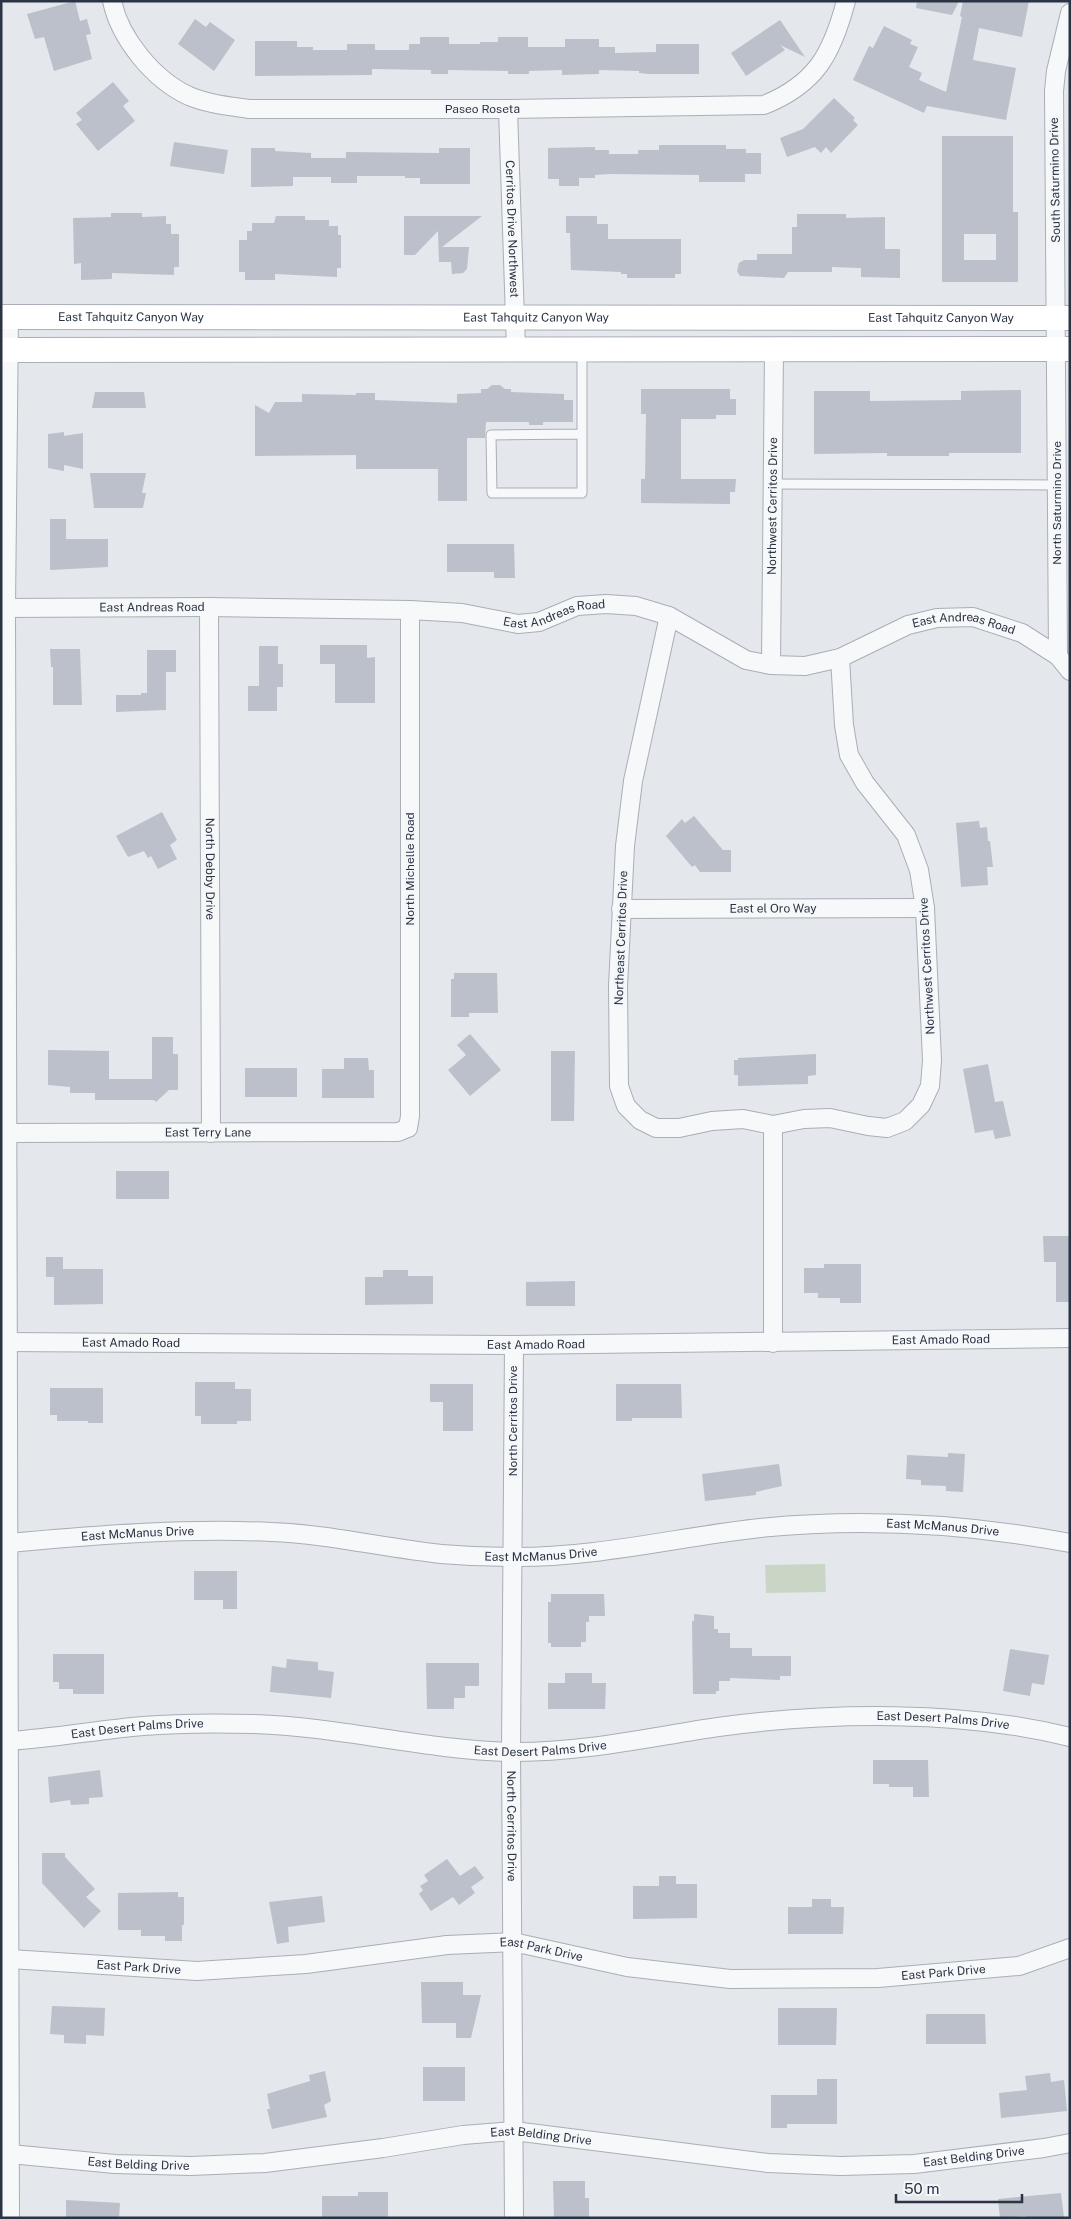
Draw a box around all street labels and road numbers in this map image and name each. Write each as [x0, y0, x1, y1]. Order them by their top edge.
street label: Paseo Roseta [445, 102, 520, 116]
street label: South Saturmino Drive [1047, 117, 1063, 243]
street label: Cerritos Drive Northwest [503, 160, 521, 298]
street label: East Tahquitz Canyon Way [58, 310, 205, 324]
street label: East Tahquitz Canyon Way [463, 310, 610, 325]
street label: East Tahquitz Canyon Way [868, 311, 1015, 325]
street label: Northwest Cerritos Drive [765, 437, 780, 575]
street label: North Saturmino Drive [1050, 441, 1064, 565]
street label: East Andreas Road [502, 597, 606, 631]
street label: East Andreas Road [99, 600, 205, 615]
street label: East Andreas Road [911, 610, 1017, 637]
street label: North Michelle Road [403, 812, 417, 926]
street label: North Debby Drive [203, 818, 217, 920]
street label: Northeast Cerritos Drive [612, 870, 630, 1006]
street label: Northwest Cerritos Drive [916, 897, 938, 1035]
street label: East el Oro Way [729, 901, 817, 916]
street label: East Terry Lane [165, 1125, 252, 1140]
street label: East Amado Road [892, 1332, 990, 1347]
street label: East Amado Road [82, 1335, 180, 1350]
street label: East Amado Road [487, 1337, 585, 1352]
street label: North Cerritos Drive [506, 1365, 520, 1477]
street label: East McManus Drive [886, 1517, 1000, 1539]
street label: East McManus Drive [81, 1524, 195, 1544]
street label: East McManus Drive [484, 1545, 598, 1564]
street label: East Desert Palms Drive [876, 1709, 1011, 1732]
street label: East Desert Palms Drive [70, 1716, 204, 1741]
street label: East Desert Palms Drive [473, 1738, 608, 1759]
street label: North Cerritos Drive [504, 1770, 519, 1882]
street label: East Park Drive [499, 1935, 584, 1964]
street label: East Park Drive [96, 1958, 182, 1977]
street label: East Park Drive [901, 1962, 986, 1983]
street label: East Belding Drive [490, 2124, 593, 2148]
street label: East Belding Drive [922, 2143, 1025, 2170]
street label: East Belding Drive [87, 2154, 190, 2173]

